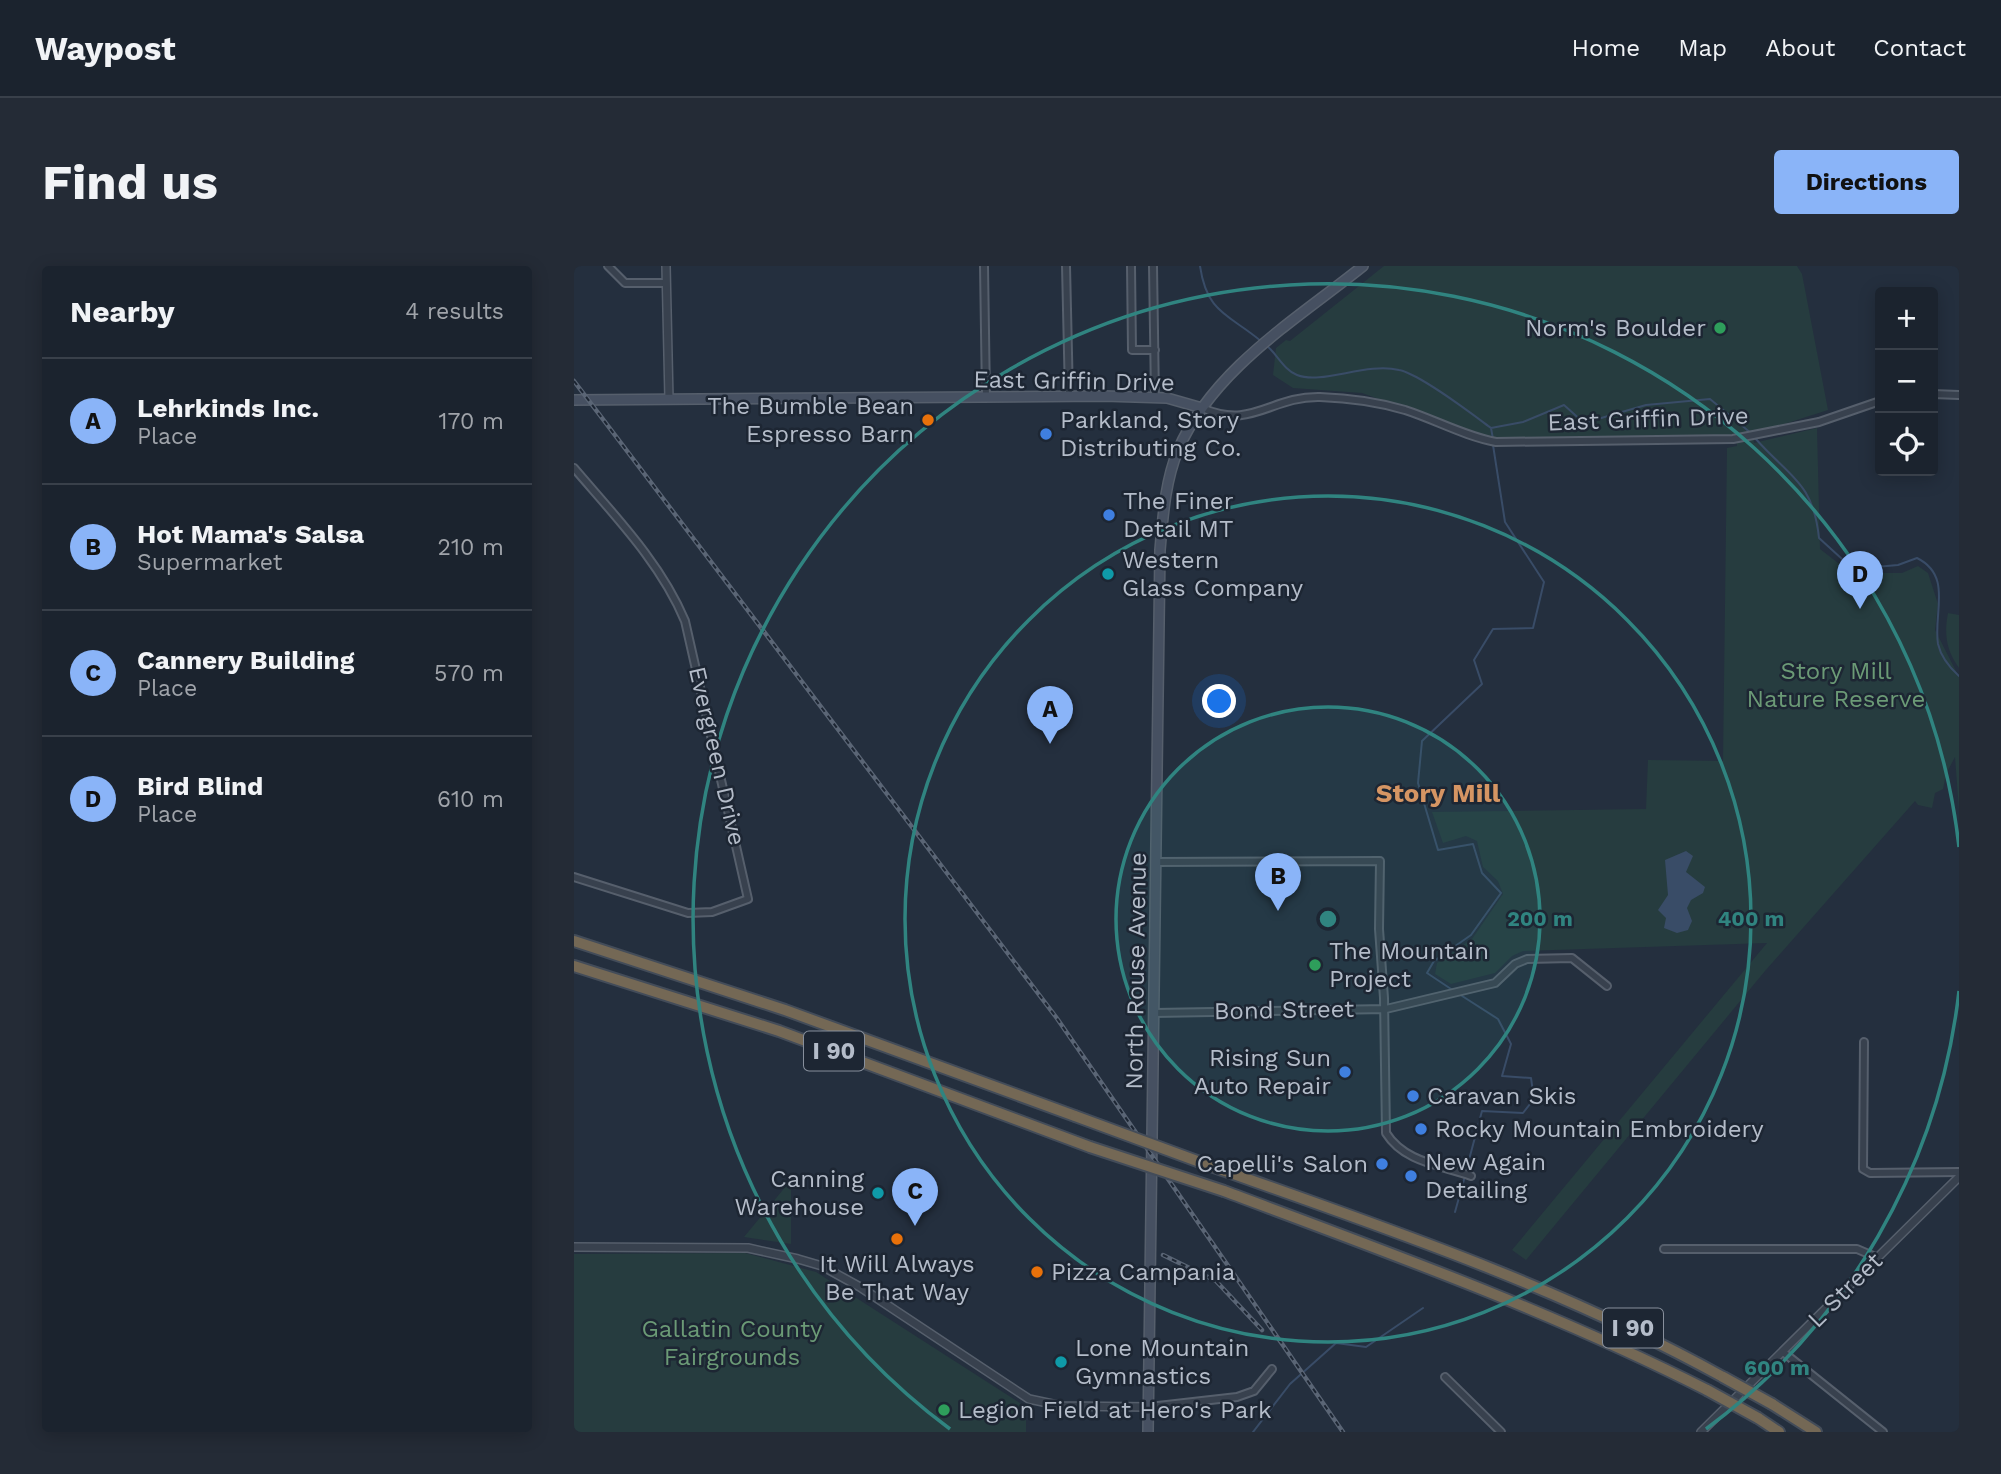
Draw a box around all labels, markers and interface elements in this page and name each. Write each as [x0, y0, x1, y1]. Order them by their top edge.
text: Waypost [35, 29, 176, 68]
text: Home [1572, 34, 1640, 62]
text: Map [1678, 34, 1727, 62]
text: About [1765, 34, 1835, 62]
text: Contact [1873, 34, 1966, 62]
button: Directions [1774, 150, 1959, 214]
text: Find us [42, 153, 218, 211]
map controls [1875, 287, 1938, 476]
button: + [1875, 287, 1938, 350]
text: Nearby [70, 294, 175, 329]
text: 4 results [405, 298, 504, 325]
place label: Norm's Boulder [1525, 314, 1706, 342]
marker: Norm's Boulder [1712, 320, 1728, 336]
button: − [1875, 350, 1938, 413]
street label: East Griffin Drive [973, 365, 1175, 397]
place label: The Bumble Bean Espresso Barn [707, 392, 914, 448]
text: Lehrkinds Inc. [137, 393, 319, 423]
street label: East Griffin Drive [1547, 401, 1749, 437]
place label: Parkland, Story Distributing Co. [1060, 406, 1241, 462]
text: A [85, 408, 101, 435]
text: 170 m [439, 408, 504, 435]
marker: The Bumble Bean Espresso Barn [920, 412, 936, 428]
button: locate [1875, 413, 1938, 476]
text: Place [137, 423, 197, 450]
marker: Parkland, Story Distributing Co. [1038, 426, 1054, 442]
place label: The Finer Detail MT [1123, 487, 1234, 543]
marker: The Finer Detail MT [1101, 507, 1117, 523]
text: Hot Mama's Salsa [137, 519, 364, 549]
text: B [85, 534, 101, 561]
text: 210 m [438, 534, 504, 561]
place label: Western Glass Company [1122, 546, 1304, 602]
text: Supermarket [137, 549, 282, 576]
pin: D [1837, 551, 1883, 609]
marker: Western Glass Company [1100, 566, 1116, 582]
text: Cannery Building [137, 645, 354, 675]
park label: Story Mill Nature Reserve [1747, 657, 1925, 713]
text: C [85, 660, 101, 687]
text: 570 m [434, 660, 504, 687]
street label: Evergreen Drive [683, 664, 751, 848]
text: Place [137, 675, 197, 702]
your location [1202, 684, 1236, 718]
pin: A [1027, 686, 1073, 744]
text: Bird Blind [137, 771, 263, 801]
district label: Story Mill [1376, 778, 1501, 808]
text: D [85, 786, 101, 813]
text: 610 m [437, 786, 504, 813]
text: Place [137, 801, 197, 828]
street label: North Rouse Avenue [1120, 852, 1152, 1090]
pin: B [1255, 853, 1301, 911]
text: 200 m [1507, 906, 1573, 931]
text: 400 m [1718, 906, 1784, 931]
centre of rings [1316, 907, 1340, 931]
place label: The Mountain Project [1329, 937, 1489, 993]
marker: The Mountain Project [1307, 957, 1323, 973]
street label: Bond Street [1214, 995, 1354, 1025]
road number: I 90 [804, 1031, 864, 1070]
place label: Rising Sun Auto Repair [1194, 1044, 1331, 1100]
marker: Rising Sun Auto Repair [1337, 1064, 1353, 1080]
place label: Caravan Skis [1427, 1082, 1577, 1110]
marker: Caravan Skis [1405, 1088, 1421, 1104]
place label: Rocky Mountain Embroidery [1435, 1115, 1764, 1143]
marker: Rocky Mountain Embroidery [1413, 1121, 1429, 1137]
place label: New Again Detailing [1425, 1148, 1546, 1204]
place label: Capelli's Salon [1197, 1150, 1368, 1178]
marker: Capelli's Salon [1374, 1156, 1390, 1172]
place label: Canning Warehouse [734, 1165, 864, 1221]
pin: C [892, 1168, 938, 1226]
marker: New Again Detailing [1403, 1168, 1419, 1184]
marker: Canning Warehouse [870, 1185, 886, 1201]
marker: It Will Always Be That Way [889, 1231, 905, 1247]
street label: L Street [1802, 1247, 1888, 1333]
place label: It Will Always Be That Way [819, 1250, 975, 1306]
place label: Pizza Campania [1051, 1258, 1235, 1286]
marker: Pizza Campania [1029, 1264, 1045, 1280]
road number: I 90 [1603, 1308, 1663, 1348]
park label: Gallatin County Fairgrounds [641, 1315, 823, 1371]
place label: Lone Mountain Gymnastics [1075, 1334, 1249, 1390]
marker: Lone Mountain Gymnastics [1053, 1354, 1069, 1370]
text: 600 m [1744, 1355, 1810, 1380]
place label: Legion Field at Hero's Park [958, 1396, 1272, 1424]
marker: Legion Field at Hero's Park [936, 1402, 952, 1418]

